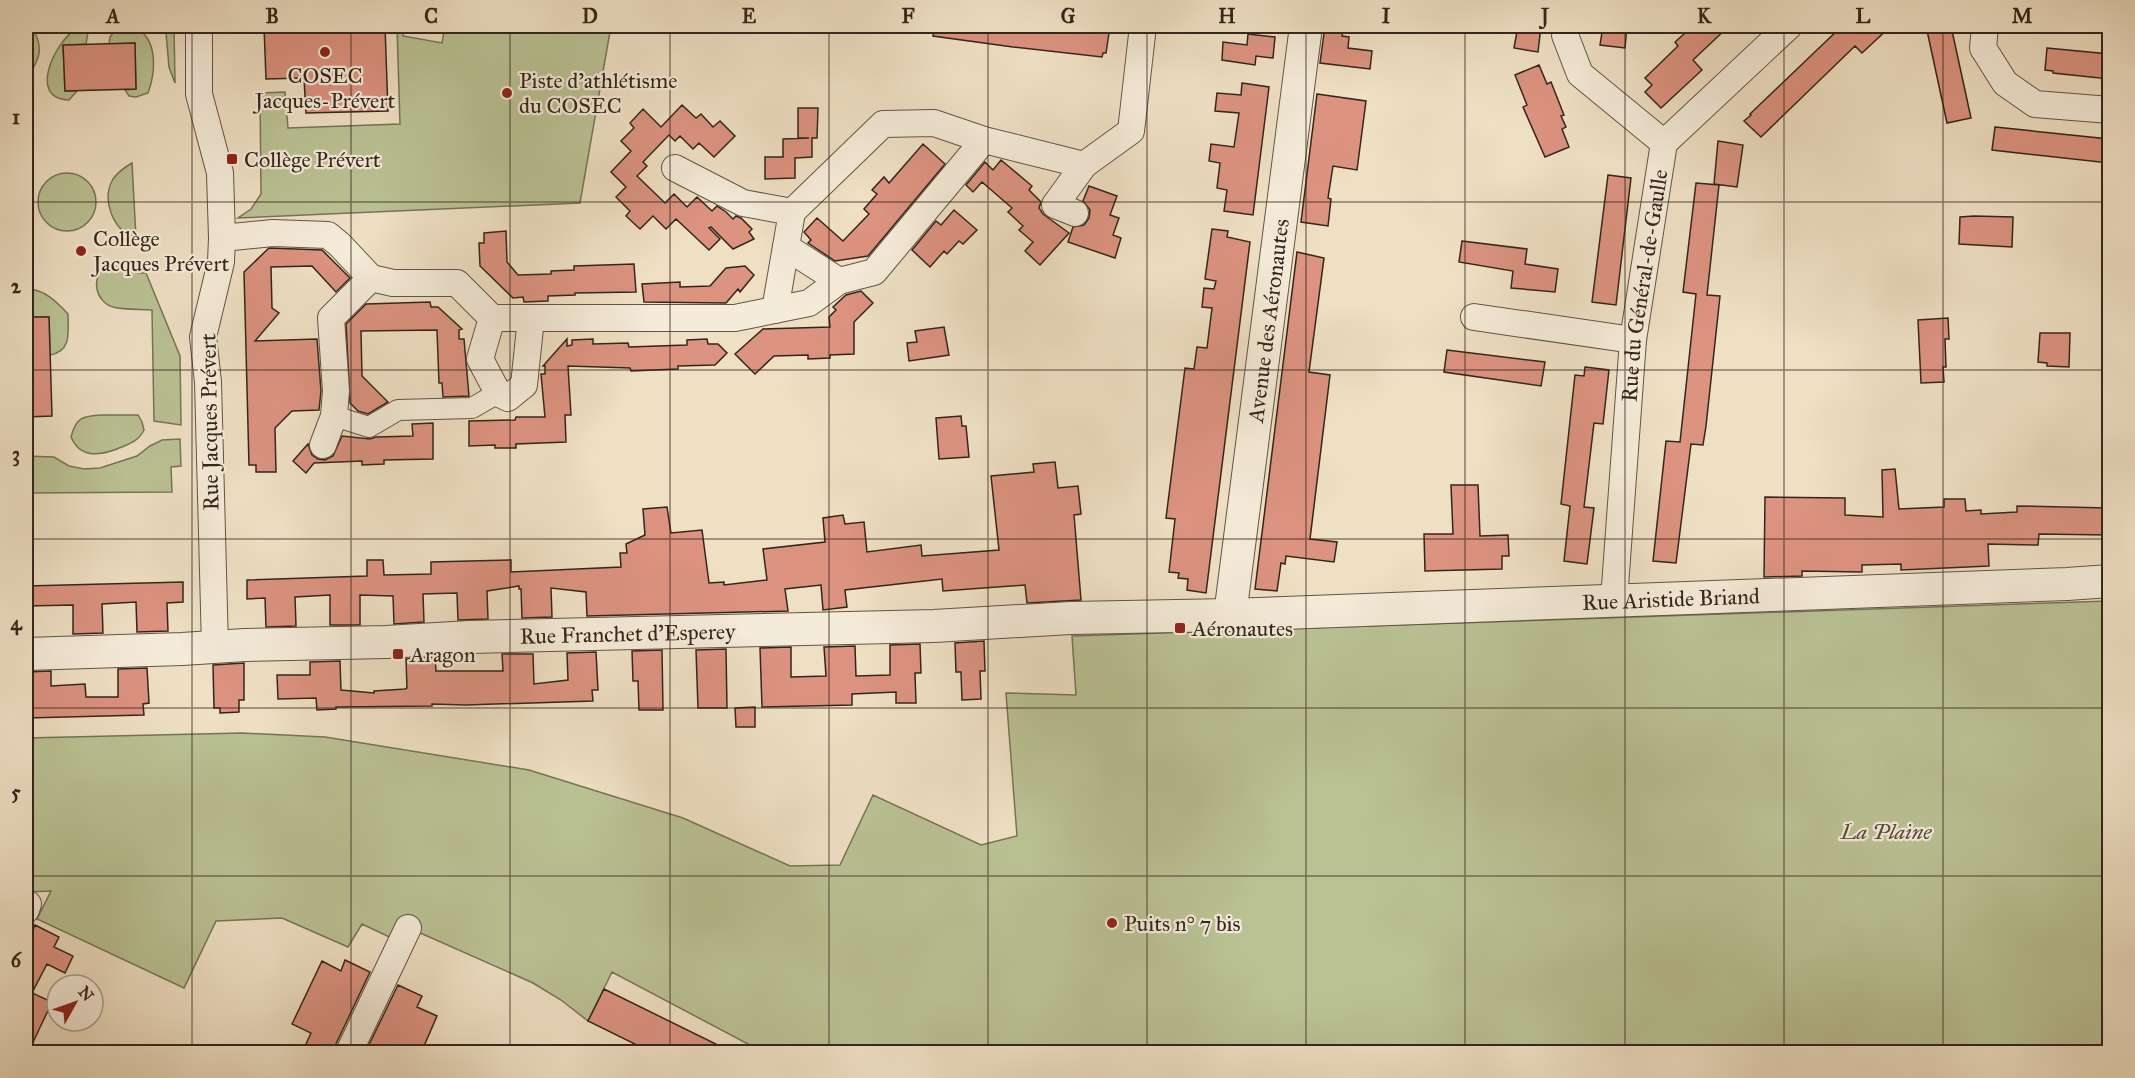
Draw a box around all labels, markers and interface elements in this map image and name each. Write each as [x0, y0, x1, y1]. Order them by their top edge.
text: A [104, 4, 120, 28]
text: B [265, 4, 279, 28]
text: C [424, 4, 438, 28]
text: D [582, 4, 598, 28]
text: E [742, 4, 757, 28]
text: F [901, 4, 915, 28]
text: G [1061, 4, 1076, 28]
text: H [1218, 4, 1236, 28]
text: I [1382, 4, 1391, 28]
text: J [1538, 4, 1550, 30]
text: K [1697, 4, 1712, 28]
text: L [1856, 4, 1871, 28]
text: M [2012, 4, 2033, 28]
marker: COSEC Jacques-Prévert [318, 45, 332, 59]
place label: COSEC Jacques-Prévert [253, 62, 395, 114]
place label: Piste d'athlétisme du COSEC [519, 67, 677, 119]
marker: Piste d'athlétisme du COSEC [500, 86, 514, 100]
text: 1 [12, 105, 20, 129]
place label: Collège Prévert [244, 146, 381, 173]
marker: Collège Prévert [225, 152, 239, 166]
street label: Rue du Général-de-Gaulle [1616, 167, 1674, 403]
street label: Avenue des Aéronautes [1242, 217, 1295, 425]
place label: Collège Jacques Prévert [91, 225, 229, 277]
marker: Collège Jacques Prévert [74, 244, 88, 258]
text: 2 [11, 274, 22, 298]
street label: Rue Jacques Prévert [194, 333, 225, 511]
text: 3 [12, 442, 20, 467]
street label: Rue Aristide Briand [1582, 582, 1760, 616]
text: 4 [10, 611, 22, 636]
place label: Aéronautes [1191, 615, 1293, 642]
street label: Rue Franchet d'Esperey [520, 618, 736, 650]
marker: Aéronautes [1173, 621, 1187, 635]
place label: Aragon [409, 641, 476, 668]
marker: Aragon [391, 647, 405, 661]
text: 5 [11, 780, 21, 804]
park label: La Plaine [1840, 818, 1932, 845]
place label: Puits n° 7 bis [1124, 910, 1241, 937]
marker: Puits n° 7 bis [1105, 916, 1119, 930]
text: 6 [11, 948, 23, 972]
north arrow [45, 973, 105, 1033]
text: N [74, 982, 98, 1005]

